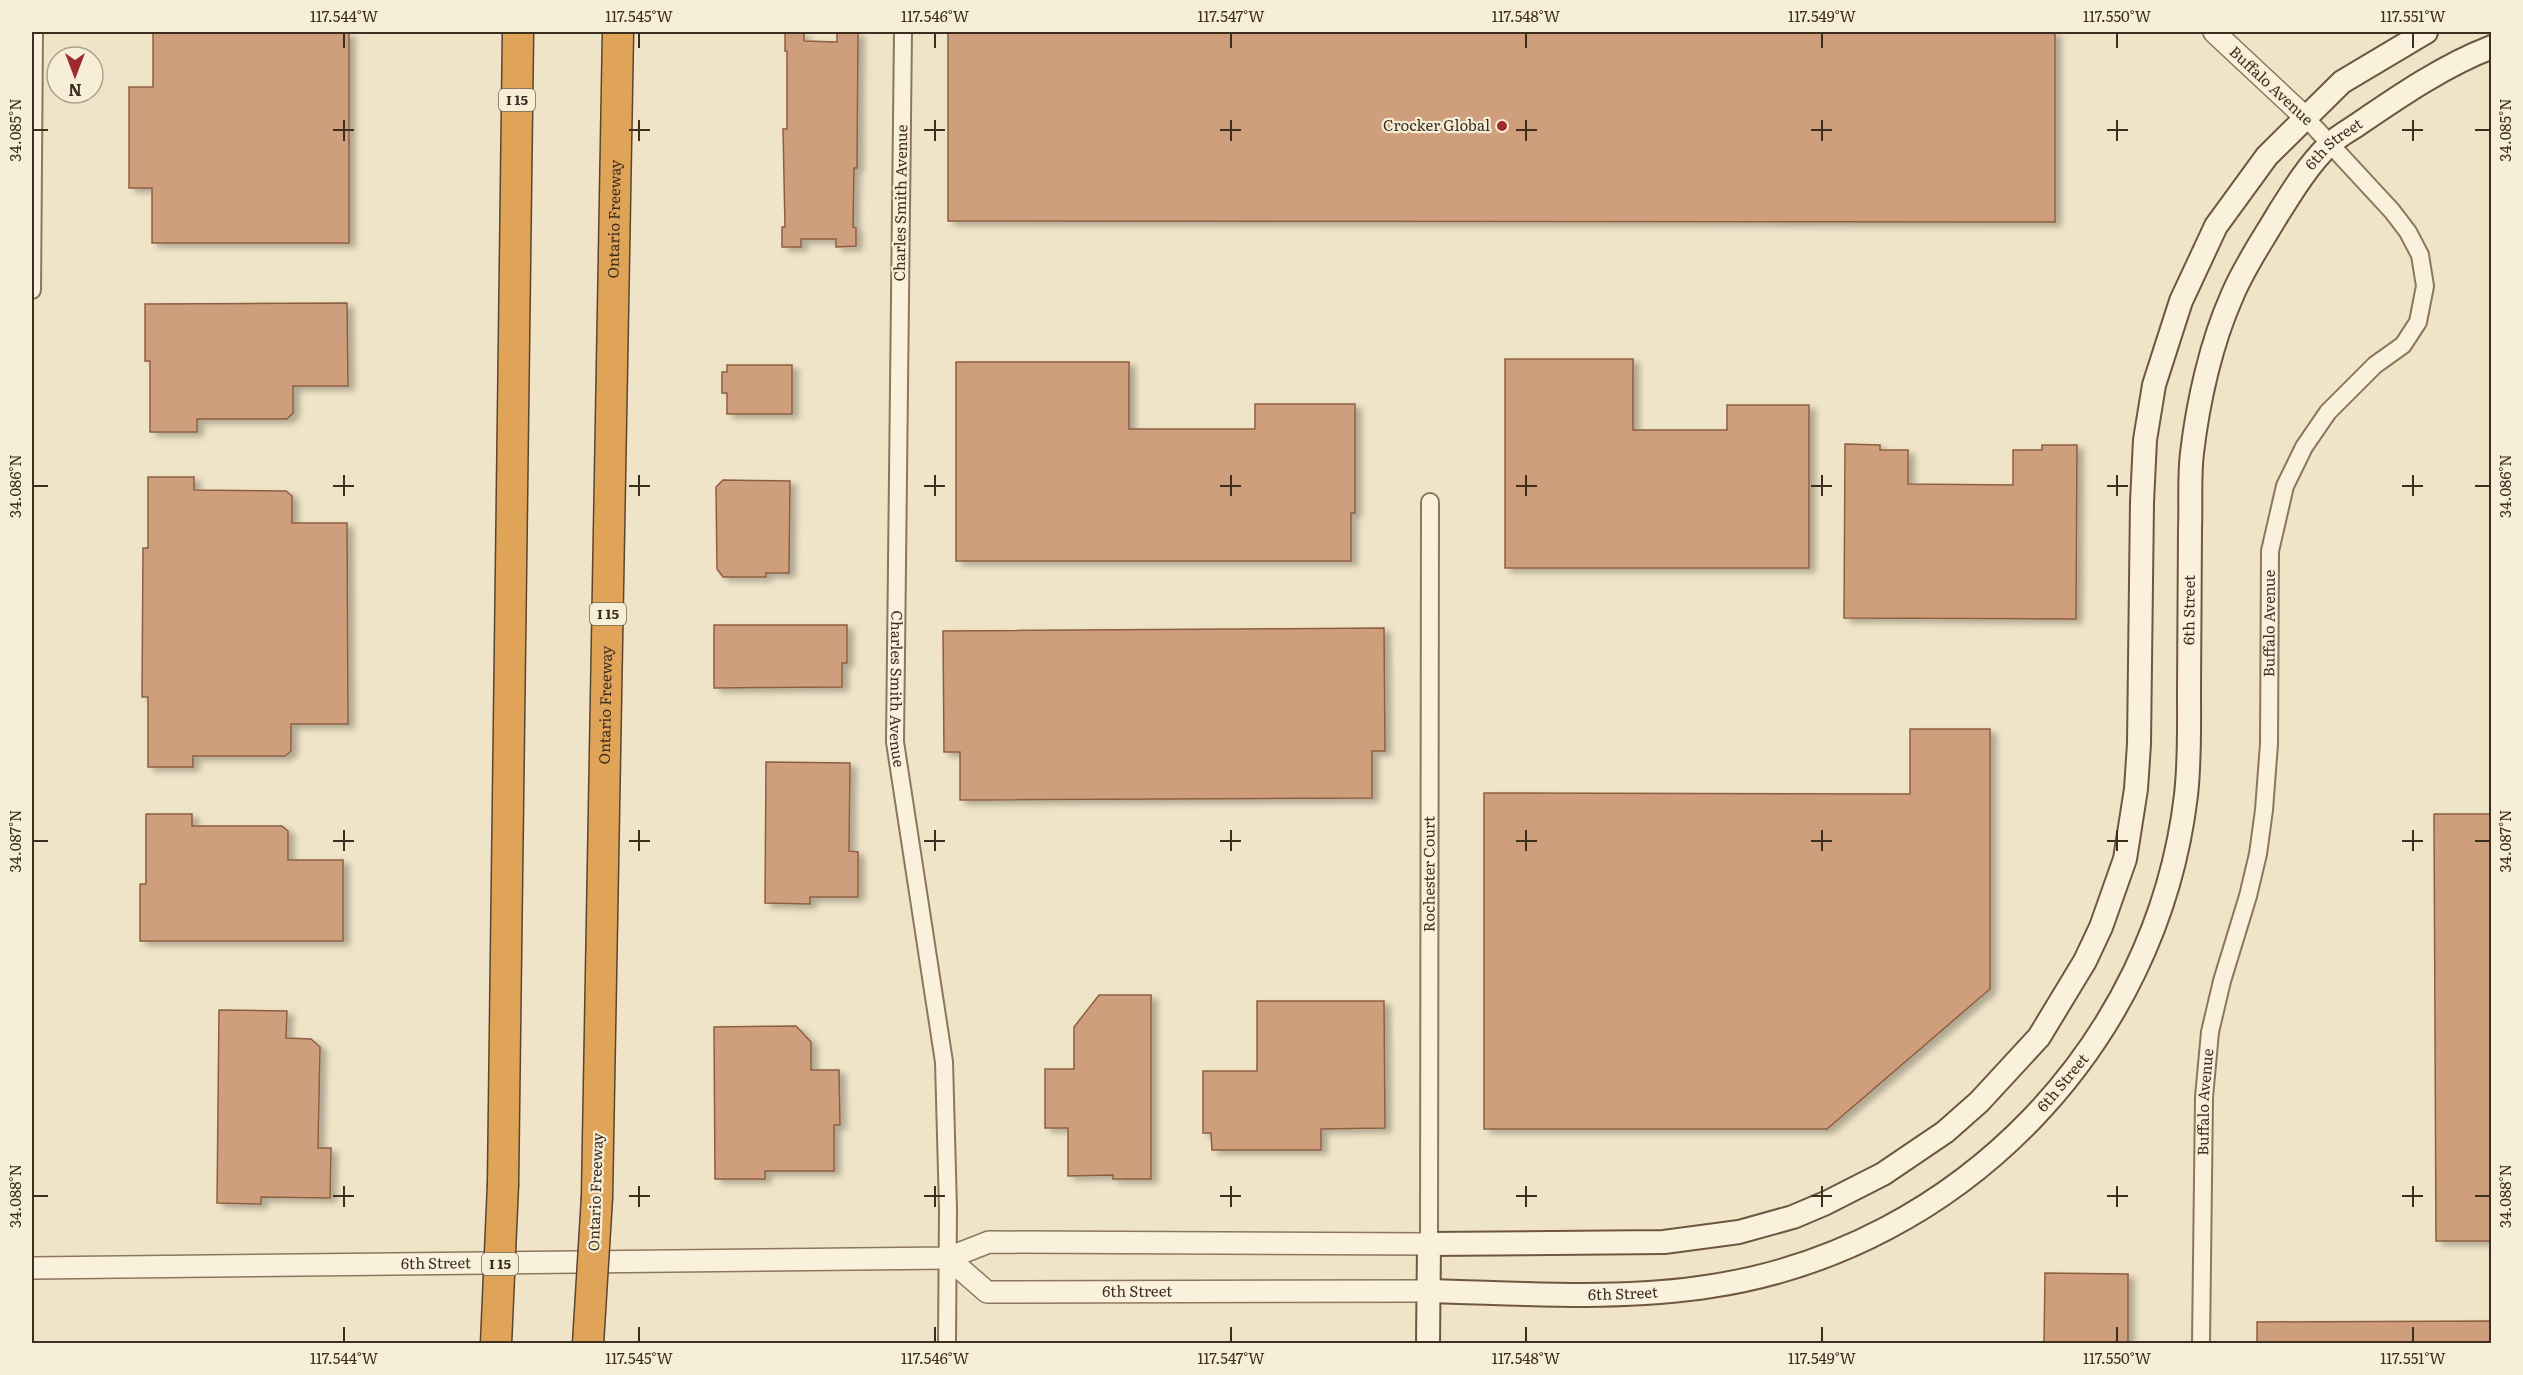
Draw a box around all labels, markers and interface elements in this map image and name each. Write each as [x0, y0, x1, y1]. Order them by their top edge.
text: 117.544°W [310, 4, 379, 27]
text: 117.545°W [605, 4, 673, 27]
text: 117.546°W [901, 4, 970, 27]
text: 117.547°W [1197, 4, 1265, 27]
text: 117.548°W [1492, 4, 1561, 27]
text: 117.549°W [1788, 4, 1857, 27]
text: 117.550°W [2083, 4, 2152, 27]
text: 117.551°W [2380, 4, 2446, 27]
street label: Buffalo Avenue [2225, 40, 2319, 130]
north arrow [45, 45, 105, 105]
text: N [68, 79, 82, 103]
road number: I 15 [499, 89, 535, 111]
text: 34.085°N [3, 98, 26, 162]
text: 34.085°N [2493, 98, 2516, 162]
street label: 6th Street [2298, 112, 2367, 174]
place label: Crocker Global [1383, 113, 1490, 136]
marker: Crocker Global [1495, 119, 1509, 133]
street label: Charles Smith Avenue [887, 124, 912, 282]
street label: Ontario Freeway [601, 159, 626, 279]
text: 34.086°N [3, 454, 26, 518]
text: 34.086°N [2493, 454, 2516, 518]
street label: Buffalo Avenue [2256, 569, 2280, 677]
street label: 6th Street [2176, 575, 2200, 645]
road number: I 15 [590, 603, 626, 625]
street label: Charles Smith Avenue [885, 610, 912, 769]
street label: Ontario Freeway [592, 645, 617, 765]
text: 34.087°N [3, 809, 26, 873]
text: 34.087°N [2493, 809, 2516, 873]
street label: Rochester Court [1416, 816, 1440, 932]
street label: Buffalo Avenue [2190, 1047, 2218, 1156]
street label: 6th Street [2031, 1048, 2093, 1116]
street label: Ontario Freeway [581, 1132, 608, 1252]
text: 34.088°N [3, 1164, 26, 1228]
text: 34.088°N [2493, 1164, 2516, 1228]
street label: 6th Street [401, 1250, 471, 1274]
road number: I 15 [482, 1253, 518, 1275]
street label: 6th Street [1102, 1279, 1172, 1302]
street label: 6th Street [1588, 1279, 1659, 1305]
text: 117.544°W [310, 1346, 379, 1369]
text: 117.545°W [605, 1346, 673, 1369]
text: 117.546°W [901, 1346, 970, 1369]
text: 117.547°W [1197, 1346, 1265, 1369]
text: 117.548°W [1492, 1346, 1561, 1369]
text: 117.549°W [1788, 1346, 1857, 1369]
text: 117.550°W [2083, 1346, 2152, 1369]
text: 117.551°W [2380, 1346, 2446, 1369]

